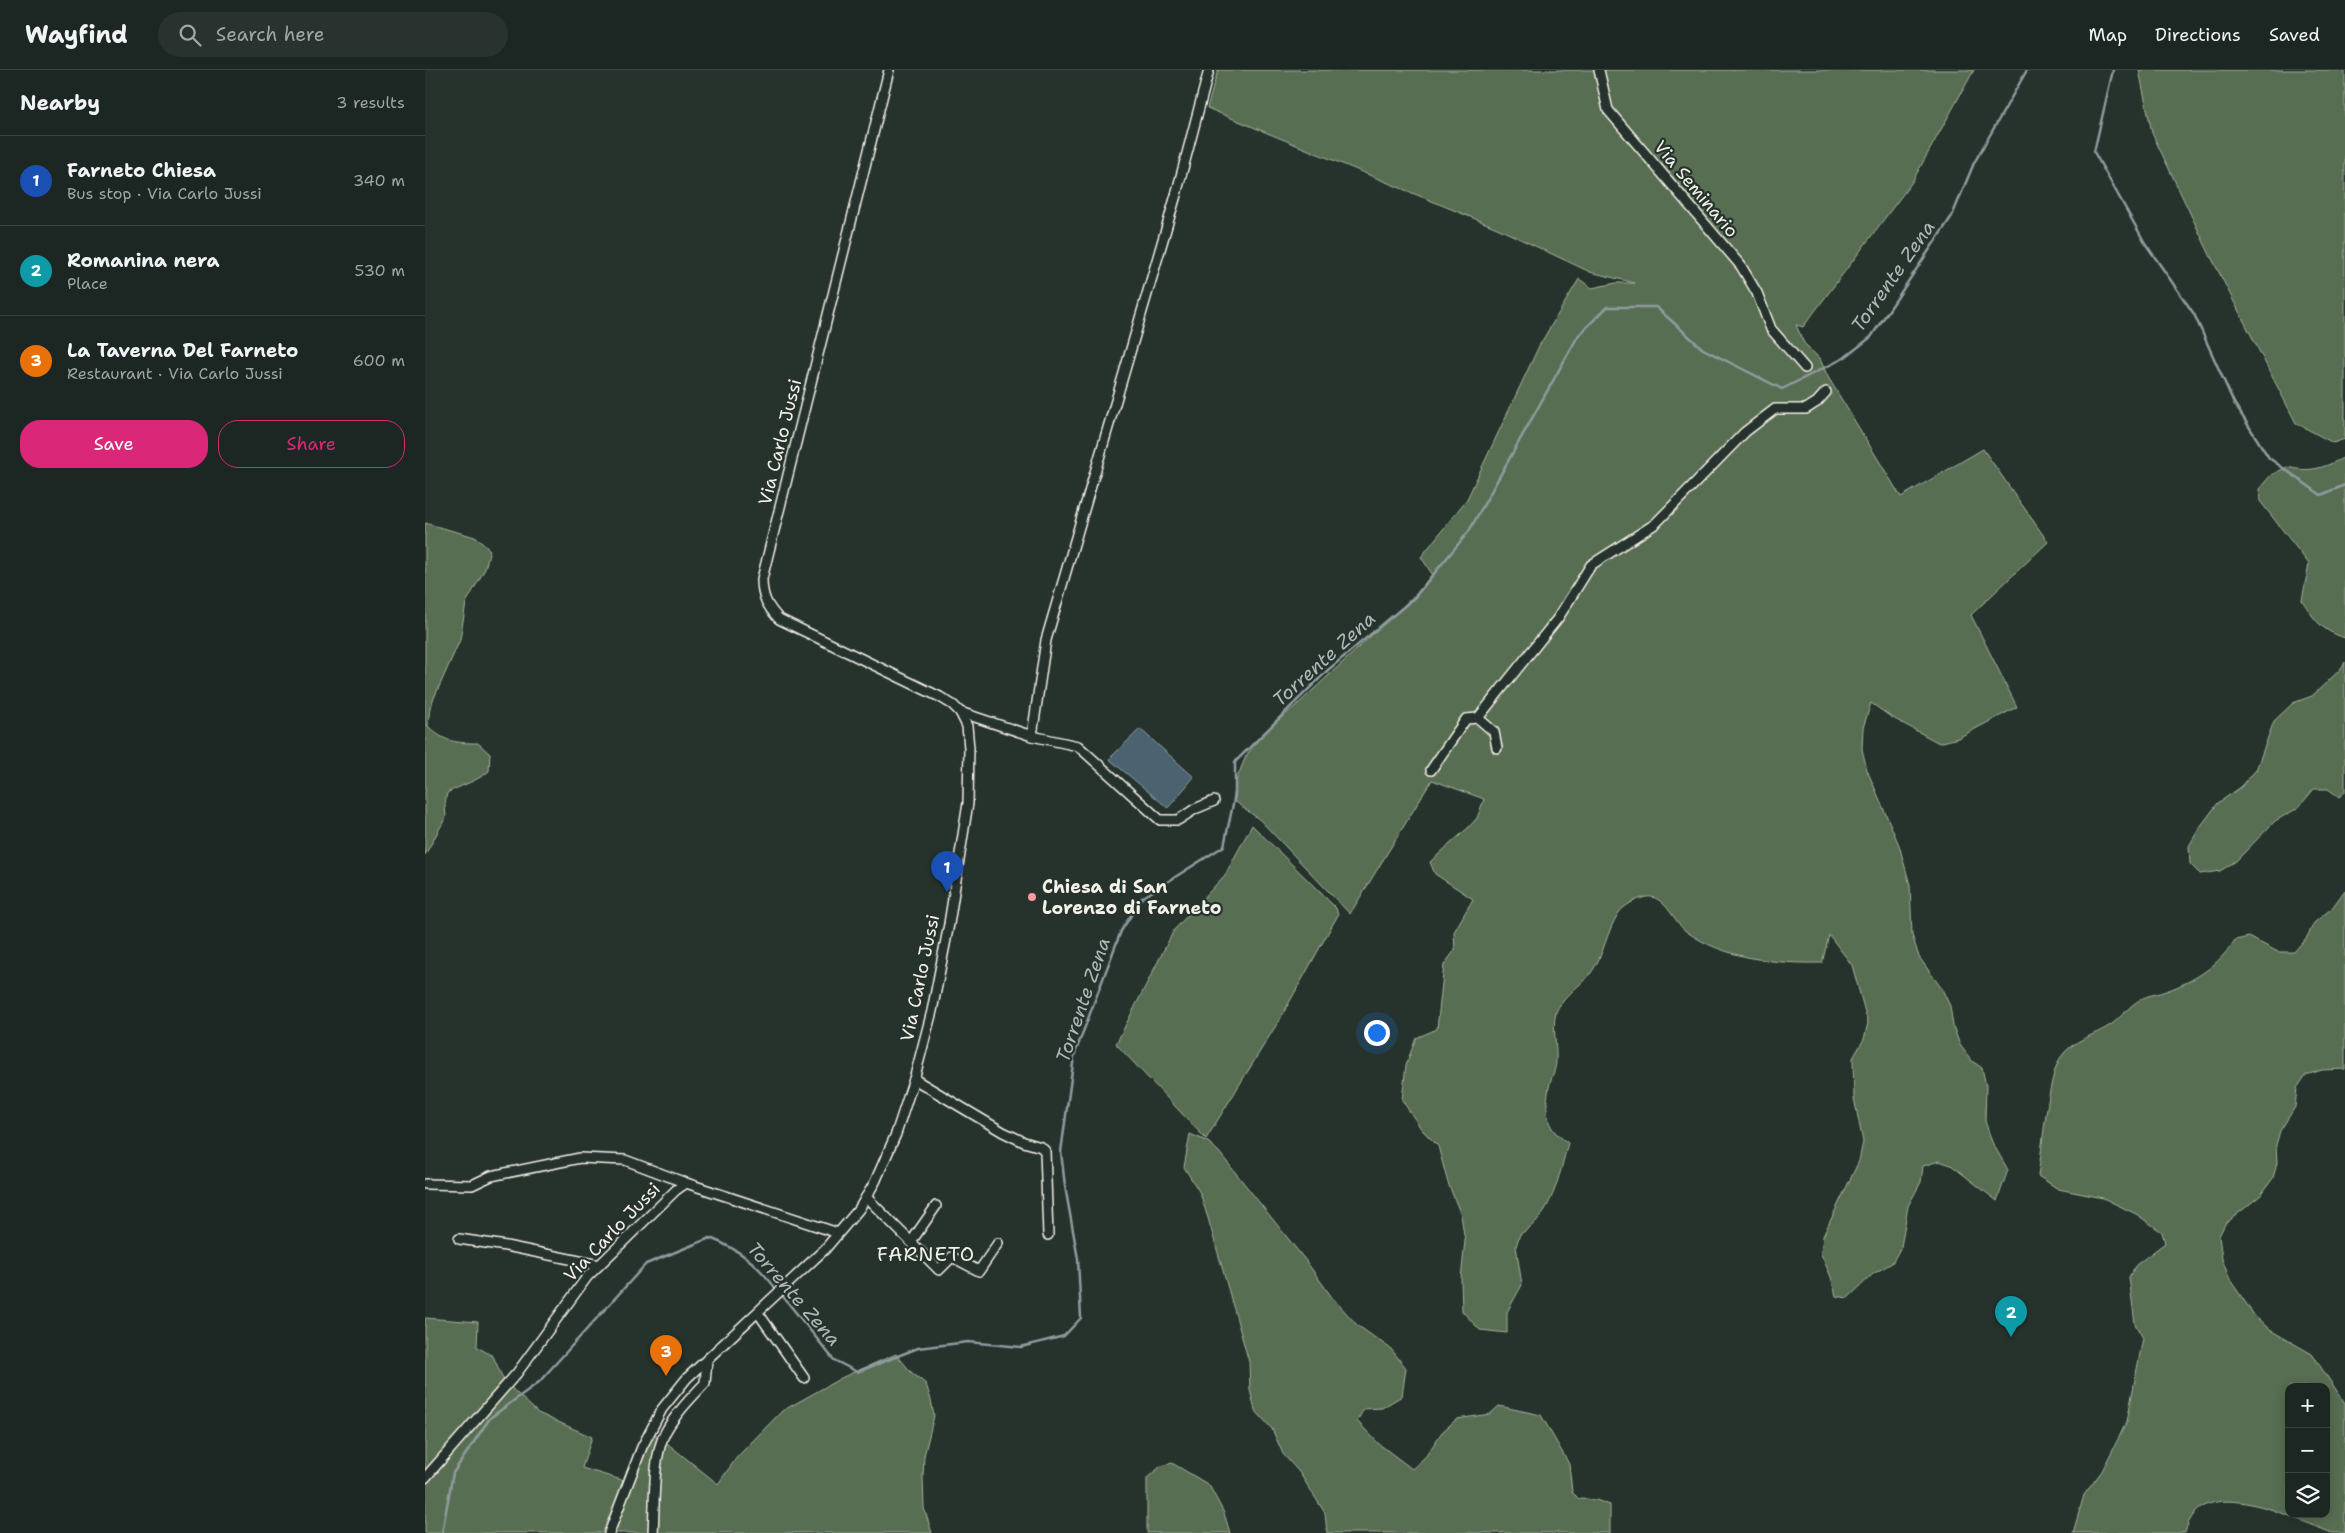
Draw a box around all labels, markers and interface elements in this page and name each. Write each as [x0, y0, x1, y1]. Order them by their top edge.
search box [158, 12, 508, 57]
text: Wayfind [25, 19, 128, 51]
icon: search [176, 21, 204, 49]
text: Search here [216, 22, 324, 47]
text: Map [2089, 23, 2127, 47]
text: Directions [2155, 23, 2241, 47]
text: Saved [2269, 23, 2320, 47]
text: Nearby [20, 89, 100, 117]
text: 3 results [336, 92, 405, 113]
street label: Via Seminario [1648, 135, 1744, 243]
text: Farneto Chiesa [67, 158, 216, 183]
text: 1 [32, 170, 40, 191]
text: 340 m [353, 170, 405, 191]
text: Bus stop · Via Carlo Jussi [67, 183, 262, 204]
water label: Torrente Zena [1845, 215, 1941, 337]
text: Romanina nera [67, 248, 219, 273]
text: 2 [30, 260, 42, 281]
text: 530 m [355, 260, 405, 281]
text: Place [67, 273, 108, 294]
text: La Taverna Del Farneto [67, 338, 298, 363]
text: 3 [30, 350, 42, 371]
text: 600 m [353, 350, 405, 371]
text: Restaurant · Via Carlo Jussi [67, 363, 283, 384]
street label: Via Carlo Jussi [753, 376, 807, 508]
button: Save [20, 420, 208, 468]
button: Share [218, 420, 405, 468]
water label: Torrente Zena [1267, 606, 1381, 712]
pin: 1 [931, 851, 963, 892]
place label: Chiesa di San Lorenzo di Farneto [1042, 875, 1221, 920]
marker: Chiesa di San Lorenzo di Farneto [1026, 891, 1038, 903]
street label: Via Carlo Jussi [895, 912, 945, 1044]
water label: Torrente Zena [1050, 934, 1116, 1066]
your location [1364, 1020, 1390, 1046]
street label: Via Carlo Jussi [558, 1177, 666, 1287]
water label: Torrente Zena [742, 1237, 846, 1351]
district label: FARNETO [877, 1241, 975, 1267]
pin: 2 [1995, 1296, 2027, 1337]
pin: 3 [650, 1335, 682, 1376]
map controls [2285, 1383, 2330, 1518]
button: + [2285, 1383, 2330, 1428]
button: − [2285, 1428, 2330, 1473]
button: layers [2285, 1473, 2330, 1518]

